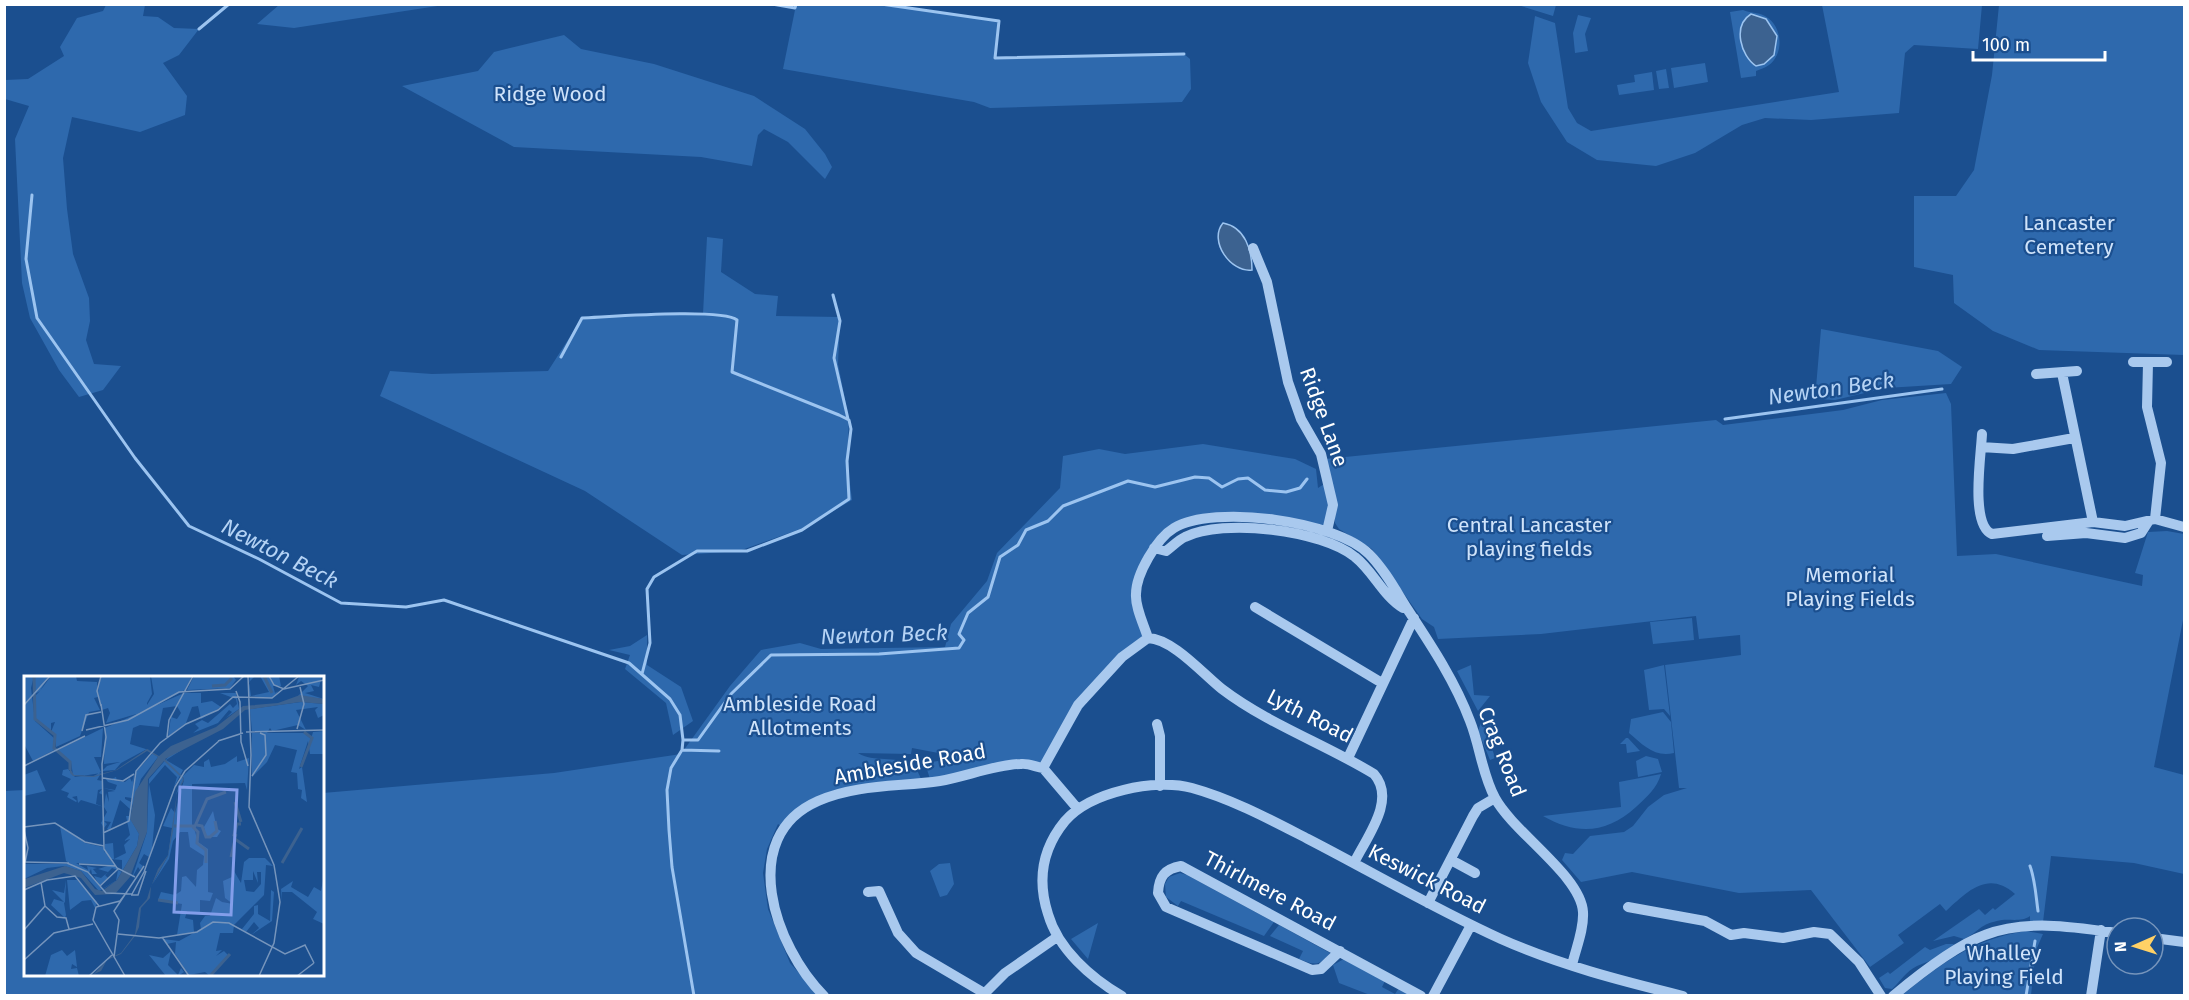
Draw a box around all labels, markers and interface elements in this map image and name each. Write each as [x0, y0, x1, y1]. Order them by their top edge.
scale bar [1973, 24, 2105, 62]
text: 100 m [1982, 34, 2030, 56]
park label: Ridge Wood [493, 81, 607, 107]
park label: Lancaster Cemetery [2023, 210, 2115, 260]
street label: Ridge Lane [1294, 364, 1354, 470]
water label: Newton Beck [1766, 366, 1896, 411]
park label: Central Lancaster playing fields [1447, 512, 1611, 562]
water label: Newton Beck [217, 513, 343, 594]
park label: Memorial Playing Fields [1785, 562, 1915, 612]
water label: Newton Beck [820, 619, 948, 650]
inset map [24, 676, 324, 976]
street label: Lyth Road [1263, 683, 1357, 749]
park label: Ambleside Road Allotments [723, 691, 877, 741]
street label: Crag Road [1472, 703, 1532, 801]
street label: Ambleside Road [832, 738, 988, 790]
street label: Keswick Road [1364, 838, 1490, 920]
street label: Thirlmere Road [1200, 845, 1340, 937]
north arrow [2105, 916, 2165, 976]
park label: Whalley Playing Field [1944, 940, 2064, 990]
text: N [2111, 941, 2130, 953]

